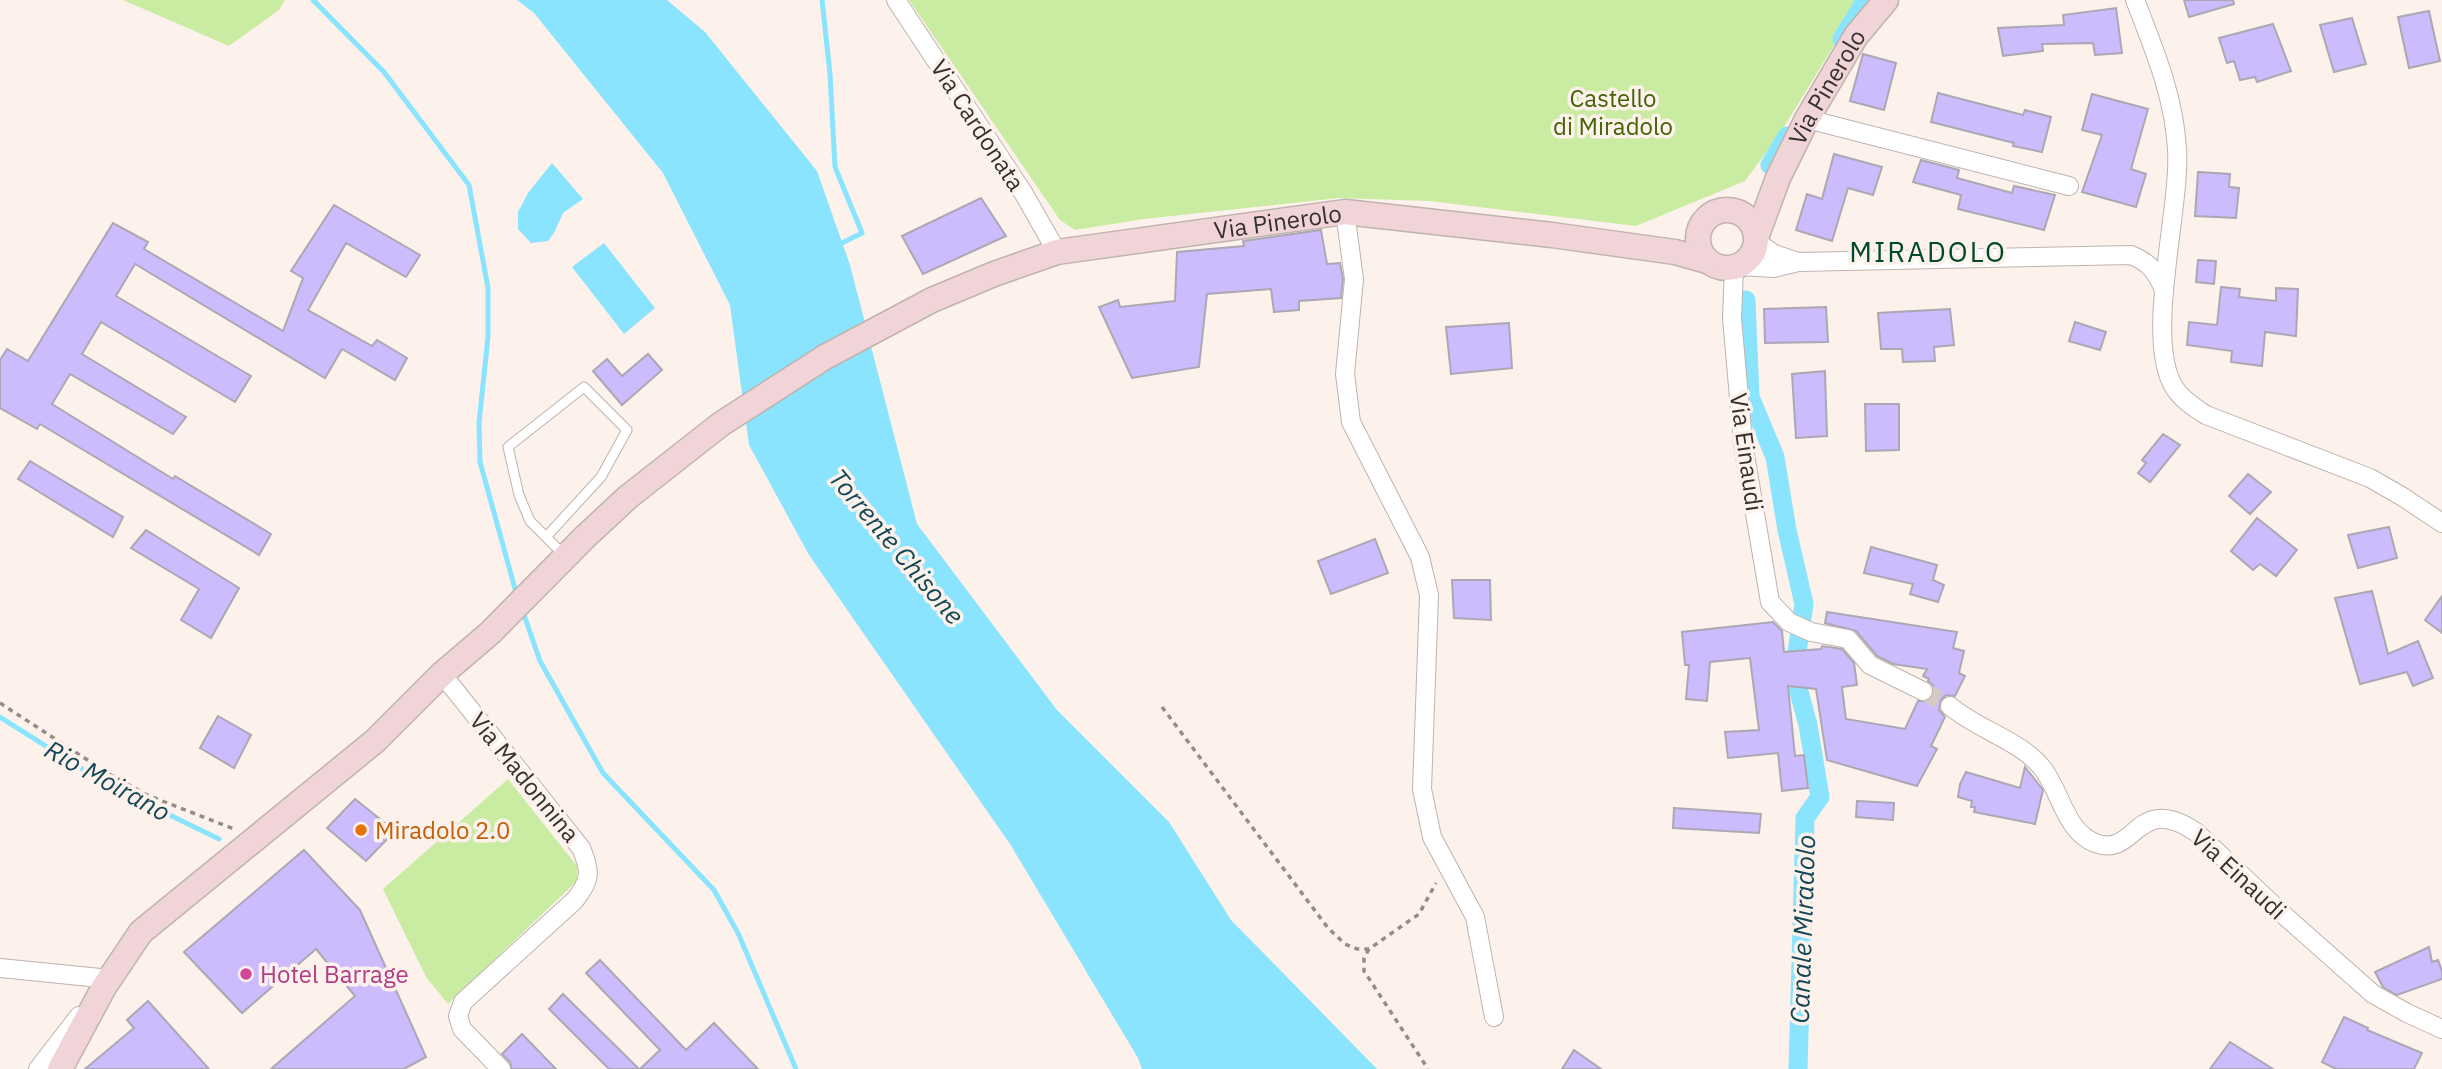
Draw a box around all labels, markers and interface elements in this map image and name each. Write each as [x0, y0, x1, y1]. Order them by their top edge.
street label: Via Pinerolo [1781, 23, 1873, 150]
street label: Via Cardonata [924, 53, 1033, 197]
park label: Castello di Miradolo [1553, 82, 1673, 142]
street label: Via Pinerolo [1212, 197, 1344, 246]
district label: MIRADOLO [1849, 233, 2007, 270]
street label: Via Einaudi [1723, 391, 1771, 513]
water label: Torrente Chisone [822, 461, 972, 631]
street label: Via Madonnina [463, 705, 587, 849]
water label: Rio Moirano [39, 732, 177, 828]
place label: Miradolo 2.0 [375, 814, 510, 846]
marker: Miradolo 2.0 [353, 822, 369, 838]
street label: Via Einaudi [2185, 822, 2293, 926]
water label: Canale Miradolo [1782, 834, 1822, 1024]
place label: Hotel Barrage [260, 958, 409, 990]
marker: Hotel Barrage [238, 966, 254, 982]

